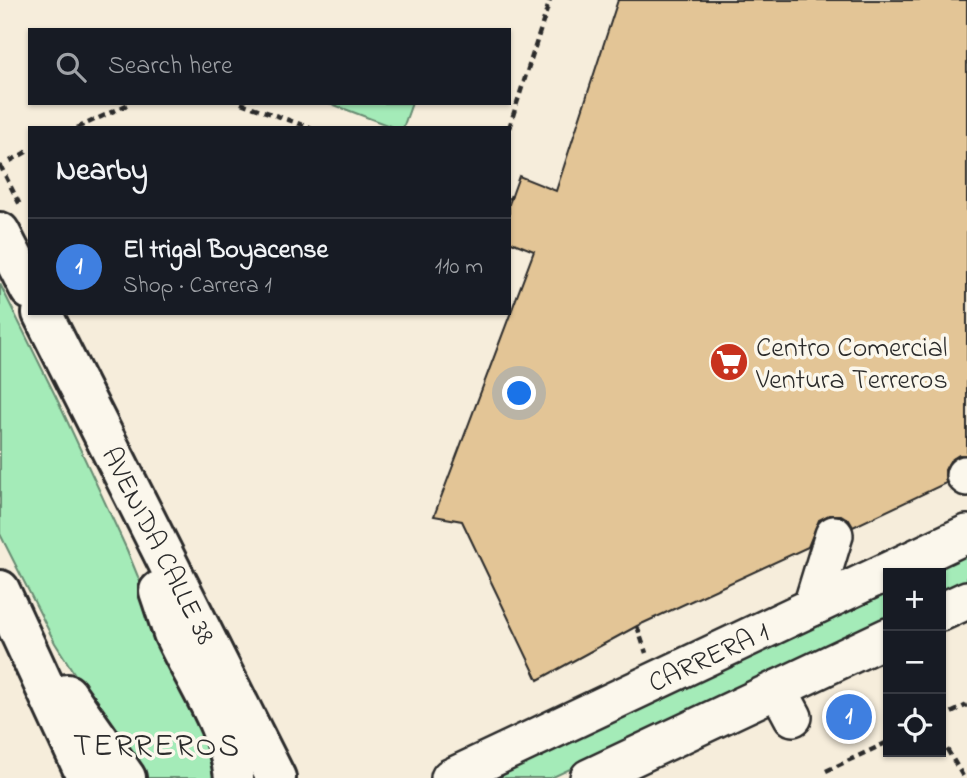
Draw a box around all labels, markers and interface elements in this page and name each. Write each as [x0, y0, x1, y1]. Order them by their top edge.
search box [28, 28, 511, 105]
icon: search [52, 48, 90, 86]
text: Search here [108, 48, 233, 86]
text: Nearby [56, 150, 148, 194]
text: El trigal Boyacense [123, 232, 328, 270]
text: 1 [75, 251, 83, 284]
text: 110 m [435, 251, 483, 284]
text: Shop · Carrera 1 [123, 270, 272, 303]
place label: Centro Comercial Ventura Terreros [755, 329, 948, 402]
supermarket icon: Centro Comercial Ventura Terreros [708, 341, 750, 383]
your location [502, 376, 536, 410]
street label: AVENIDA CALLE 38 [89, 441, 224, 653]
map controls [883, 568, 946, 757]
button: + [883, 568, 946, 631]
street label: CARRERA 1 [642, 613, 777, 705]
button: − [883, 631, 946, 694]
pin: 1 [826, 691, 872, 743]
button: locate [883, 694, 946, 757]
district label: TERREROS [73, 724, 241, 771]

